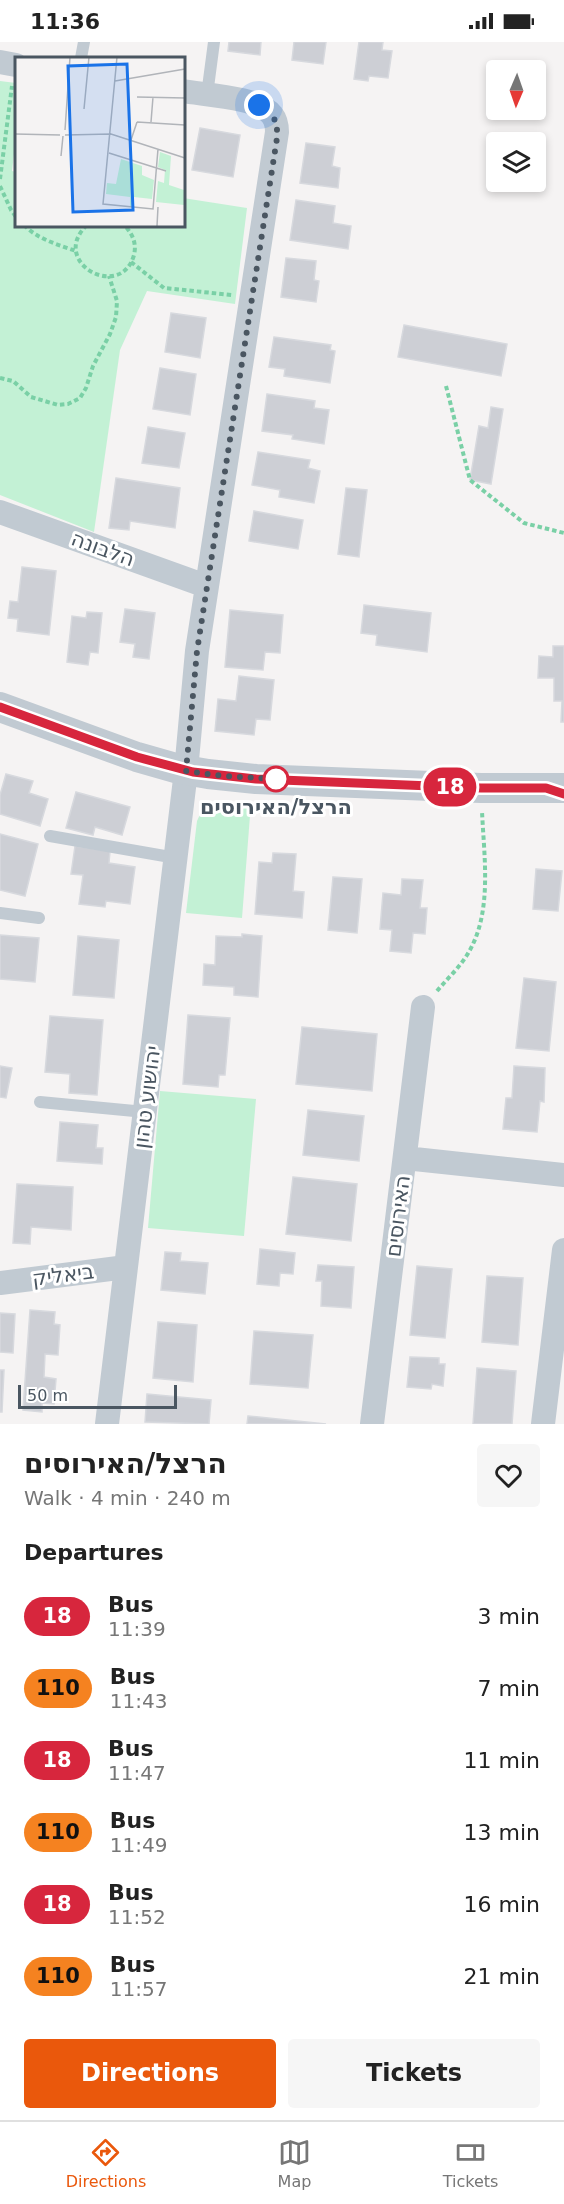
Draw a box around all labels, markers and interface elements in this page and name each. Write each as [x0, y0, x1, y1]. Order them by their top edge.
text: 11:36 [30, 9, 100, 34]
inset map [15, 57, 184, 226]
north arrow [486, 60, 546, 120]
map controls [486, 60, 546, 192]
your location [244, 90, 274, 120]
button: layers [486, 132, 546, 192]
street label: הלבונה [68, 526, 138, 572]
marker: הרצל/האירוסים [263, 766, 289, 792]
line badge: 18 [423, 768, 477, 806]
text: 18 [435, 775, 465, 799]
place label: הרצל/האירוסים [200, 795, 352, 819]
street label: יהושוע טהון [129, 1044, 165, 1150]
street label: האירוסים [381, 1174, 415, 1258]
street label: ביאליק [31, 1259, 95, 1291]
scale bar [18, 1382, 177, 1410]
text: 50 m [27, 1386, 68, 1405]
button: heart [477, 1444, 540, 1507]
text: הרצל/האירוסים [24, 1447, 227, 1480]
text: Walk · 4 min · 240 m [24, 1486, 231, 1510]
text: Departures [24, 1540, 164, 1565]
text: Bus [108, 1592, 154, 1617]
text: 18 [42, 1604, 72, 1628]
text: 3 min [478, 1604, 540, 1629]
text: 11:39 [108, 1617, 166, 1641]
text: Bus [110, 1664, 155, 1689]
text: 110 [36, 1676, 80, 1700]
text: 7 min [478, 1676, 540, 1701]
text: 11:43 [110, 1689, 167, 1713]
text: Bus [108, 1736, 154, 1761]
text: 18 [42, 1748, 72, 1772]
text: 11 min [464, 1748, 540, 1773]
text: 11:47 [108, 1761, 166, 1785]
text: Bus [110, 1808, 155, 1833]
text: 110 [36, 1820, 80, 1844]
text: 13 min [464, 1820, 540, 1845]
text: 11:49 [110, 1833, 167, 1857]
text: Bus [108, 1880, 154, 1905]
text: 18 [42, 1892, 72, 1916]
text: 16 min [464, 1892, 540, 1917]
text: 11:52 [108, 1905, 166, 1929]
text: Bus [110, 1952, 155, 1977]
text: 110 [36, 1964, 80, 1988]
text: 21 min [464, 1964, 540, 1989]
text: 11:57 [110, 1977, 167, 2001]
button: Directions [24, 2039, 276, 2108]
button: Tickets [288, 2039, 540, 2108]
tab: Directions [66, 2136, 146, 2191]
tab: Map [278, 2136, 311, 2191]
tab: Tickets [443, 2136, 498, 2191]

